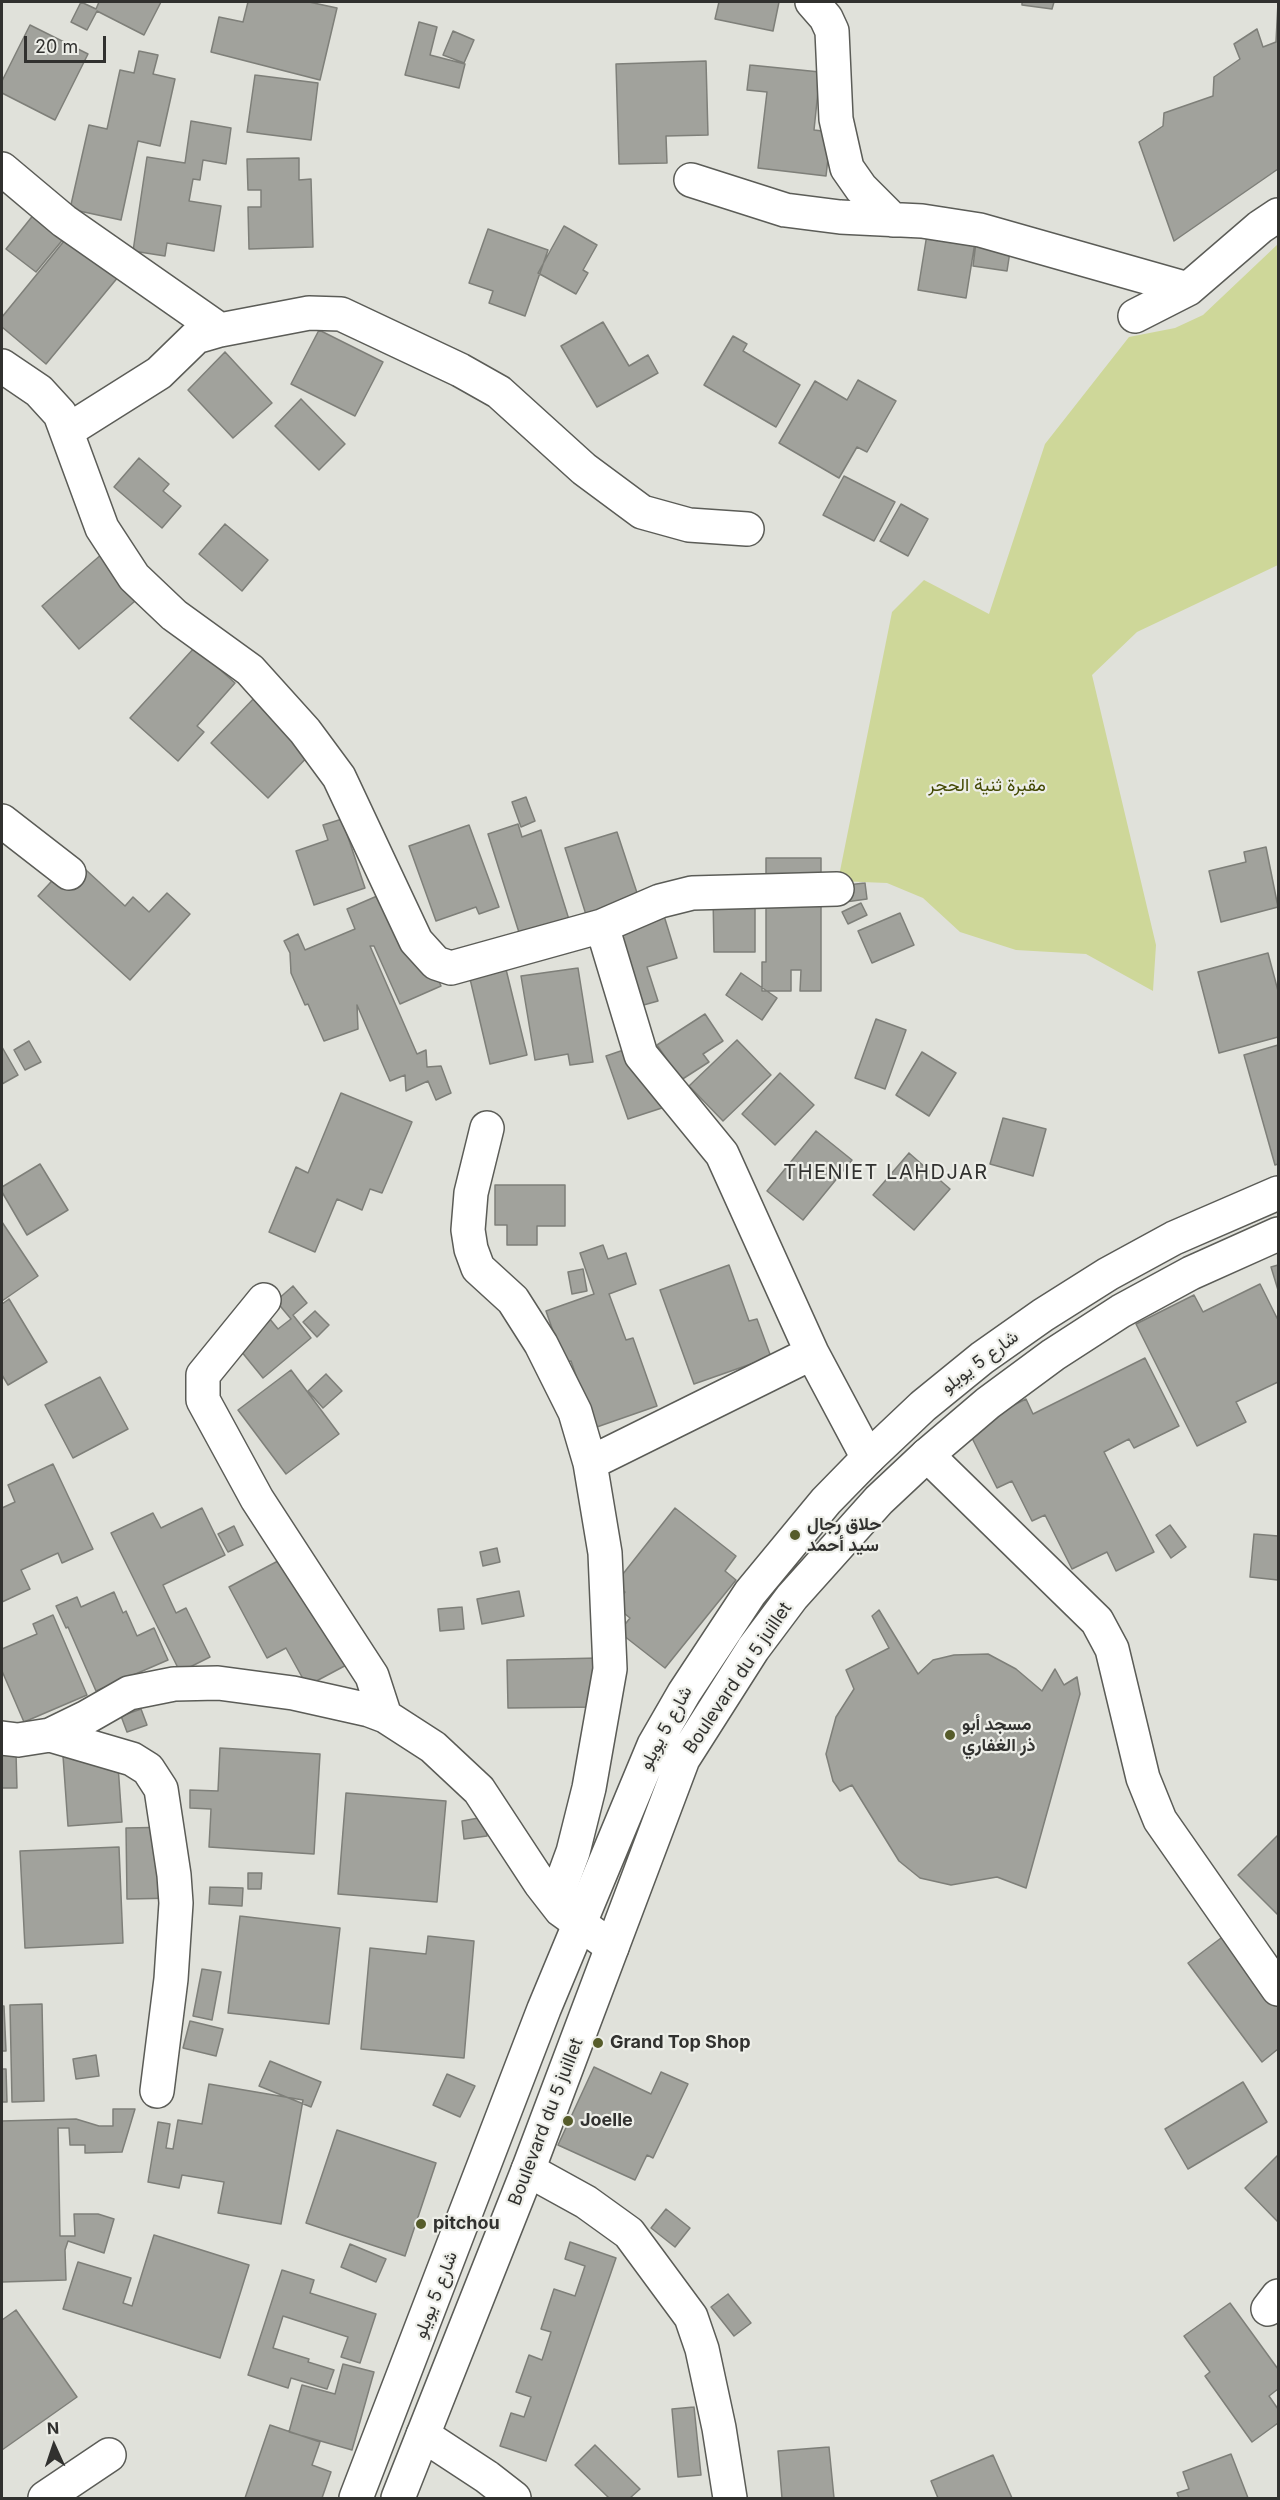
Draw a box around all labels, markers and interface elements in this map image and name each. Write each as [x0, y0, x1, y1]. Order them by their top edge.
scale bar [27, 24, 110, 62]
text: 20 m [35, 36, 78, 57]
park label: مقبرة ثنية الحجر [928, 775, 1046, 797]
district label: THENIET LAHDJAR [783, 1161, 989, 1185]
street label: شارع 5 يويلو [937, 1326, 1023, 1398]
place label: حلاق رجال سيد أحمد [807, 1514, 882, 1556]
marker: حلاق رجال سيد أحمد [788, 1528, 802, 1542]
street label: Boulevard du 5 juillet [679, 1598, 797, 1758]
street label: شارع 5 يويلو [635, 1683, 697, 1773]
place label: مسجد أبو ذر الغفاري [962, 1714, 1036, 1756]
marker: مسجد أبو ذر الغفاري [943, 1728, 957, 1742]
place label: Grand Top Shop [610, 2032, 750, 2054]
street label: Boulevard du 5 juillet [504, 2035, 588, 2209]
marker: Grand Top Shop [591, 2036, 605, 2050]
place label: Joelle [580, 2110, 633, 2132]
marker: Joelle [561, 2114, 575, 2128]
place label: pitchou [433, 2213, 500, 2235]
marker: pitchou [414, 2217, 428, 2231]
street label: شارع 5 يويلو [410, 2249, 462, 2341]
north arrow [24, 2416, 84, 2476]
text: N [46, 2418, 60, 2438]

